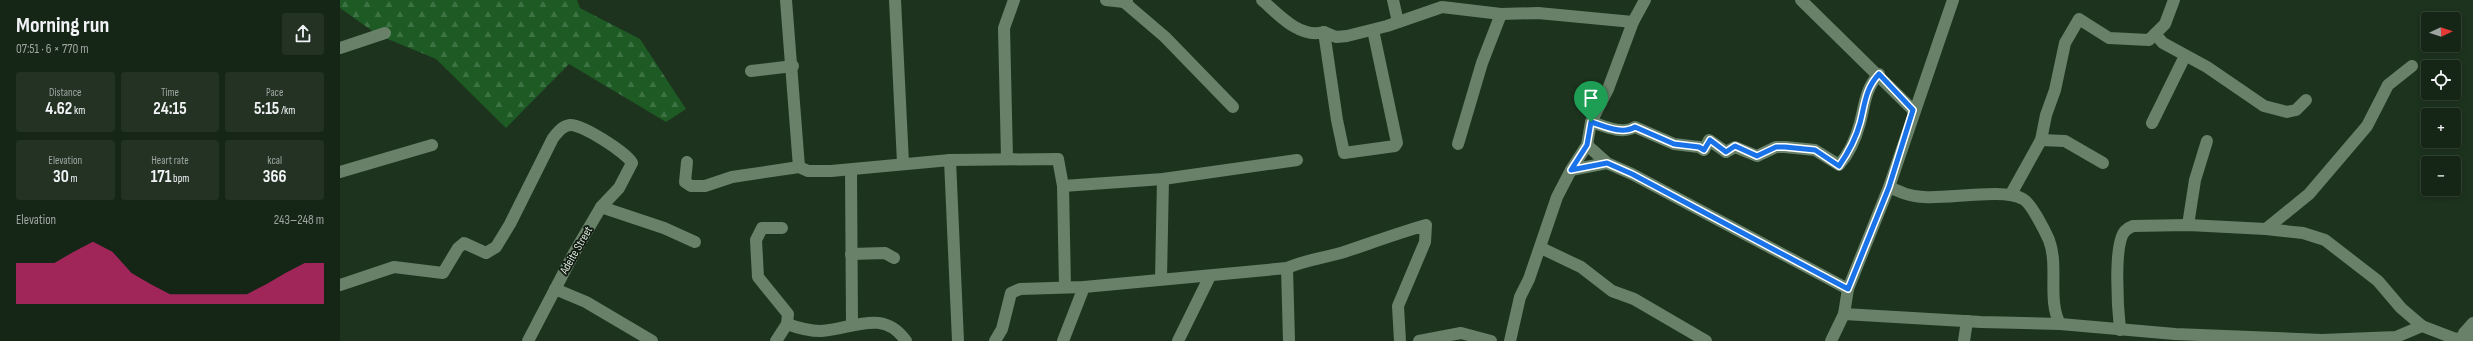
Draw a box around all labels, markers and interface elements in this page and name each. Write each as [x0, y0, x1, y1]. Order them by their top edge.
text: Morning run [16, 12, 109, 39]
north arrow [2421, 12, 2461, 52]
map controls [2421, 12, 2461, 196]
button: share [282, 13, 324, 55]
text: 07:51 · 6 × 770 m [16, 41, 89, 57]
button: locate [2421, 60, 2461, 100]
pin [1574, 81, 1608, 122]
text: Distance [49, 86, 82, 99]
text: Time [161, 86, 179, 99]
text: Pace [266, 86, 283, 99]
icon: arrive [1580, 87, 1602, 109]
text: 4.62 [45, 99, 72, 119]
text: 24:15 [153, 99, 187, 119]
text: 5:15 [254, 99, 279, 119]
text: km [72, 104, 85, 117]
text: /km [279, 104, 295, 117]
button: + [2421, 108, 2461, 148]
text: Elevation [48, 154, 82, 167]
text: Heart rate [151, 154, 189, 167]
text: kcal [267, 154, 282, 167]
button: − [2421, 156, 2461, 196]
text: 30 [53, 167, 69, 187]
text: 171 [151, 167, 171, 187]
text: 366 [263, 167, 286, 187]
text: m [69, 172, 78, 185]
text: bpm [171, 172, 189, 185]
text: Elevation [16, 212, 56, 228]
text: 243–248 m [274, 212, 324, 228]
street label: Adeite Street [556, 223, 596, 278]

